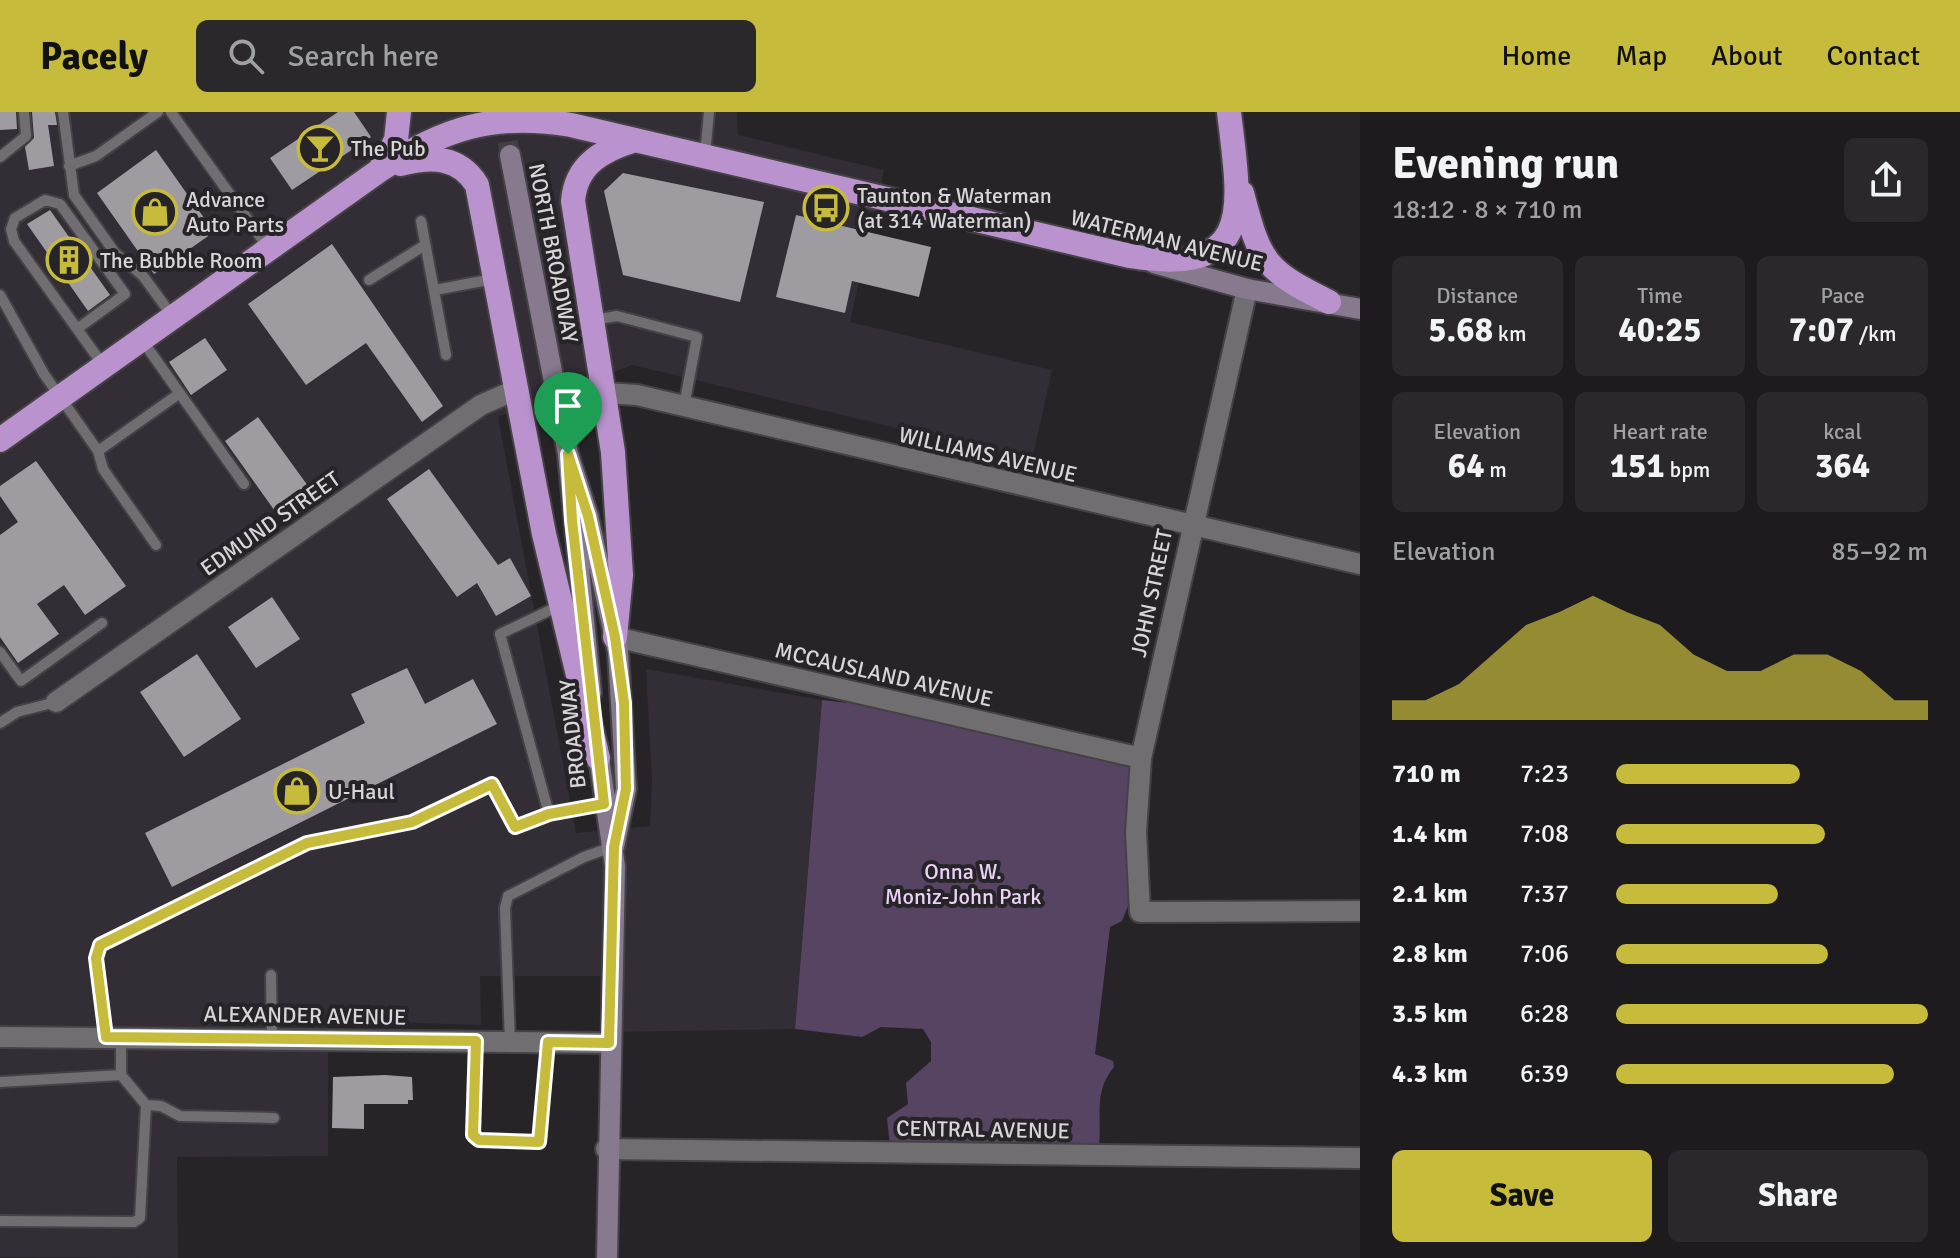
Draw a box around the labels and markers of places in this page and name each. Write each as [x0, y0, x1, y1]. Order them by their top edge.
bar icon: The Pub [296, 124, 344, 172]
place label: The Pub [351, 135, 425, 162]
place label: Taunton & Waterman (at 314 Waterman) [857, 182, 1052, 234]
bus stop icon: Taunton & Waterman (at 314 Waterman) [802, 184, 850, 232]
place label: Advance Auto Parts [186, 186, 284, 238]
shop icon: Advance Auto Parts [131, 188, 179, 236]
building icon: The Bubble Room [45, 236, 93, 284]
place label: The Bubble Room [100, 247, 263, 274]
pin [534, 372, 602, 454]
shop icon: U-Haul [273, 767, 321, 815]
place label: U-Haul [328, 778, 395, 805]

